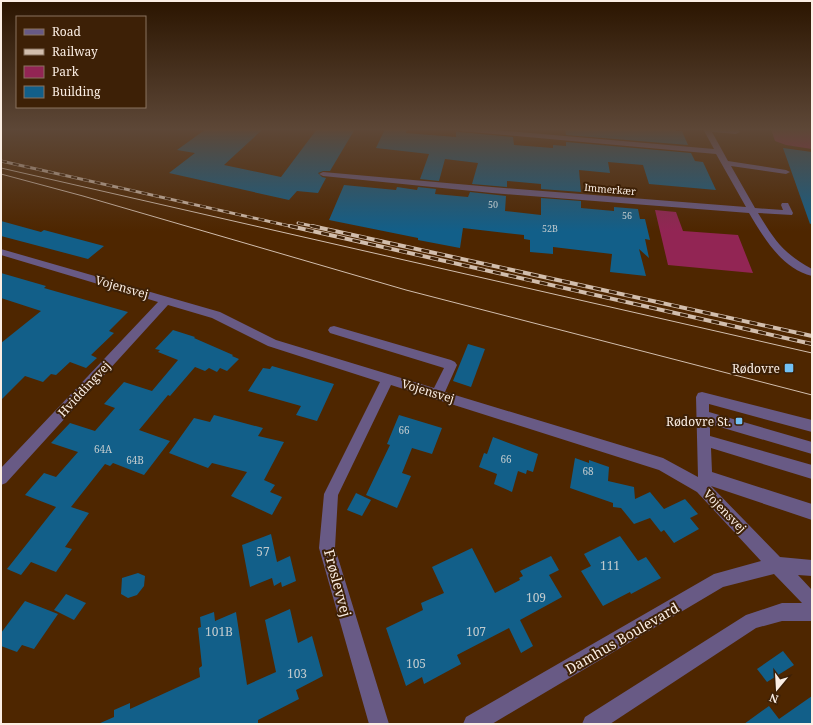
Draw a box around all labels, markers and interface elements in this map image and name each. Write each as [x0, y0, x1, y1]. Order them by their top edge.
legend [16, 16, 146, 108]
text: Road [52, 23, 82, 40]
text: Railway [52, 43, 98, 60]
text: Park [52, 63, 80, 80]
text: Building [52, 83, 101, 100]
street label: Immerkær [584, 180, 637, 198]
house number: 50 [488, 198, 498, 211]
house number: 56 [622, 209, 632, 222]
house number: 52B [542, 222, 558, 235]
street label: Vojensvej [93, 271, 151, 303]
street label: Hviddingvej [54, 358, 114, 420]
place label: Rødovre [732, 360, 780, 377]
marker: Rødovre [783, 362, 795, 374]
street label: Vojensvej [399, 375, 457, 407]
place label: Rødovre St. [666, 413, 731, 430]
marker: Rødovre St. [734, 416, 744, 426]
house number: 66 [398, 423, 410, 437]
house number: 64A [94, 442, 113, 456]
house number: 66 [500, 452, 512, 466]
house number: 64B [126, 453, 144, 467]
house number: 68 [582, 464, 594, 478]
street label: Vojensvej [700, 486, 750, 536]
house number: 57 [256, 543, 270, 560]
street label: Frøslevvej [320, 547, 356, 619]
house number: 111 [600, 557, 620, 574]
house number: 109 [526, 589, 546, 606]
street label: Damhus Boulevard [562, 598, 683, 678]
house number: 101B [205, 623, 233, 640]
house number: 107 [466, 623, 486, 640]
house number: 105 [406, 655, 426, 672]
house number: 103 [287, 665, 307, 682]
north arrow [757, 669, 797, 709]
text: N [767, 690, 780, 707]

